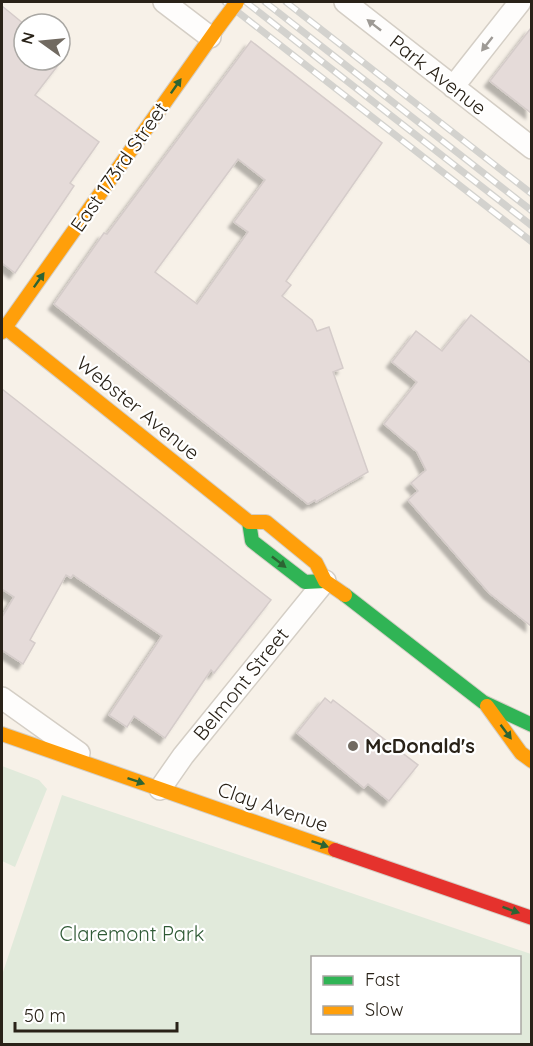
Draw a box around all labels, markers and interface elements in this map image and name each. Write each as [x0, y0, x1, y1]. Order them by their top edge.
north arrow [12, 12, 72, 72]
one-way arrow [366, 18, 382, 31]
street label: Park Avenue [385, 29, 492, 120]
text: N [16, 30, 39, 46]
one-way arrow [480, 36, 493, 52]
one-way arrow [170, 79, 182, 95]
street label: East 173rd Street [65, 97, 173, 236]
one-way arrow [32, 272, 44, 287]
street label: Webster Avenue [72, 350, 205, 465]
one-way arrow [271, 555, 286, 567]
street label: Belmont Street [188, 622, 294, 745]
one-way arrow [500, 724, 512, 740]
place label: McDonald's [365, 733, 475, 758]
marker: McDonald's [346, 739, 360, 753]
one-way arrow [127, 776, 145, 786]
street label: Clay Avenue [215, 776, 332, 837]
one-way arrow [312, 840, 330, 850]
one-way arrow [502, 906, 520, 915]
park label: Claremont Park [60, 921, 204, 946]
legend [311, 956, 521, 1034]
text: Fast [365, 968, 400, 991]
scale bar [15, 995, 177, 1033]
text: Slow [365, 998, 403, 1021]
text: 50 m [24, 1004, 66, 1027]

